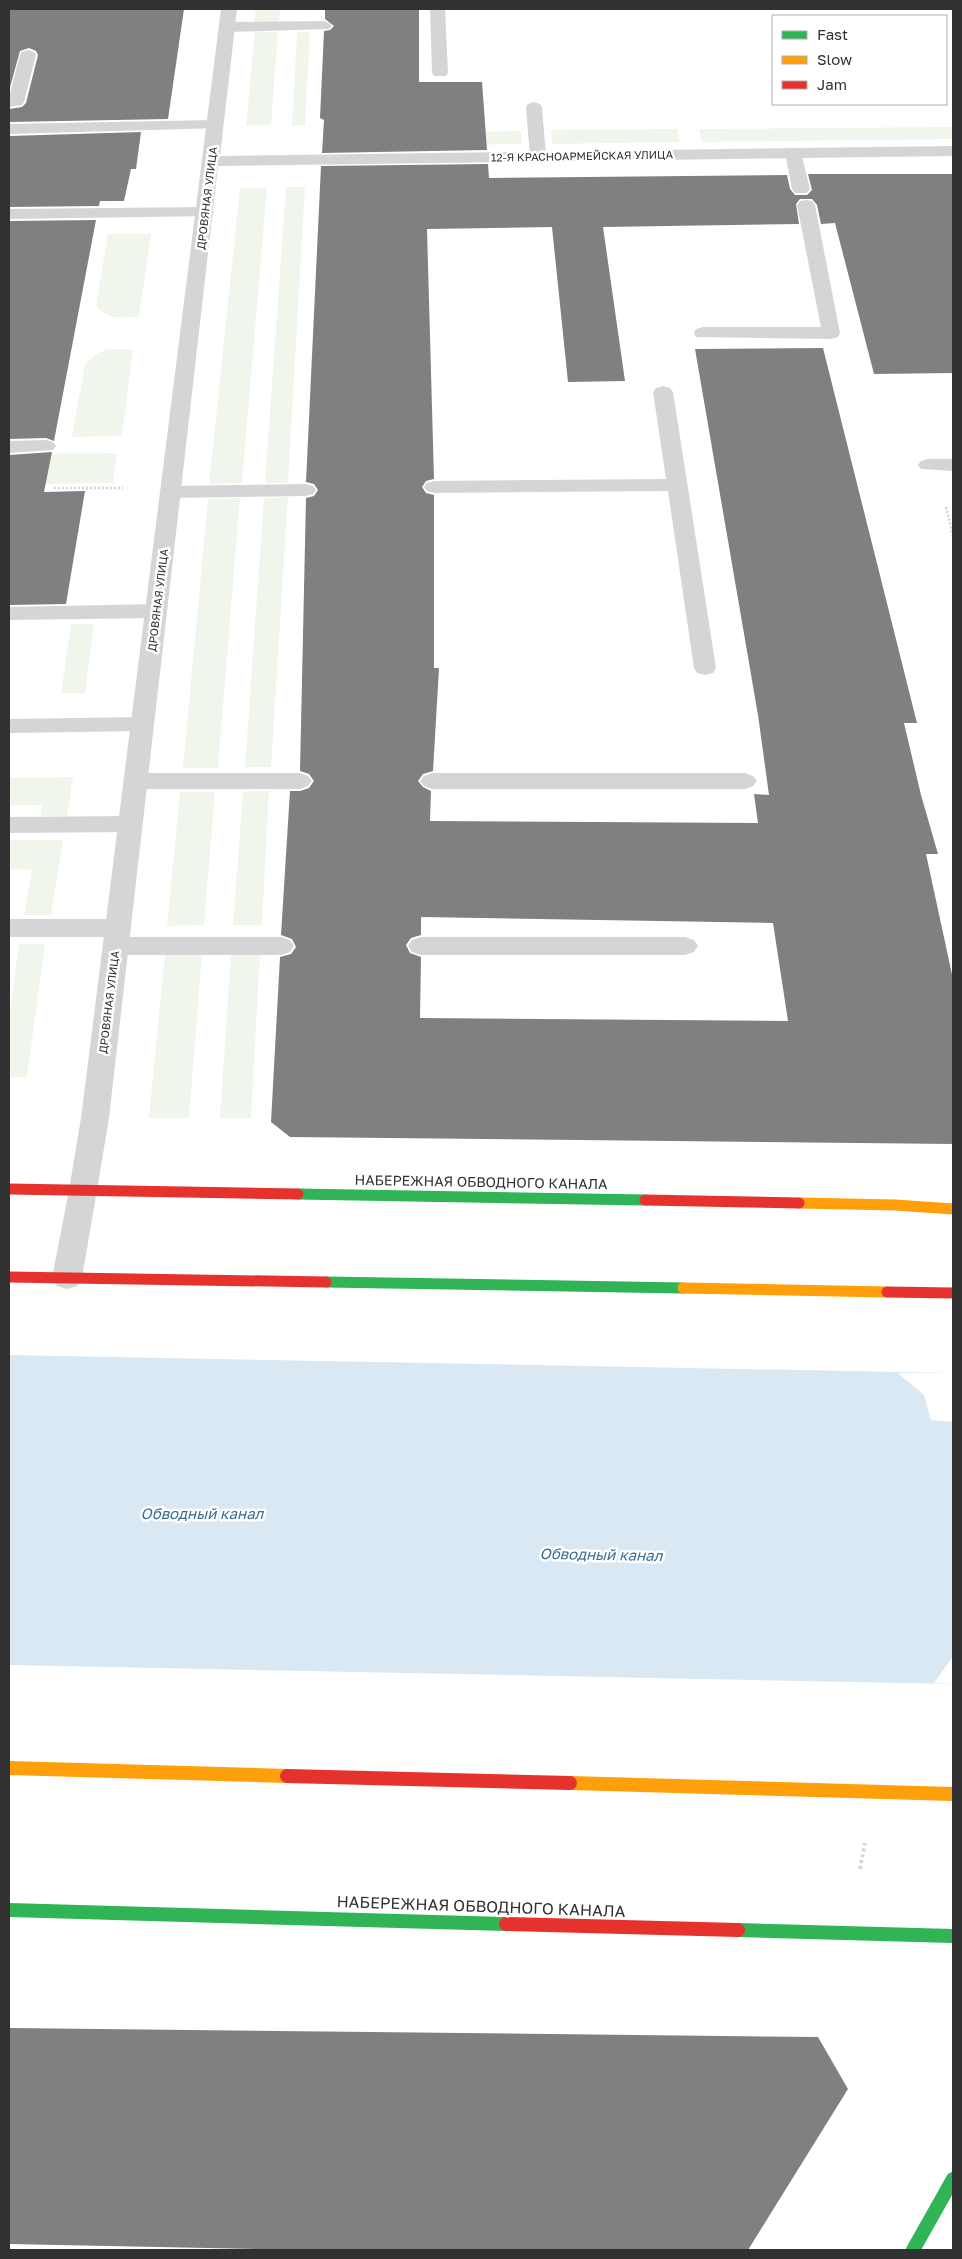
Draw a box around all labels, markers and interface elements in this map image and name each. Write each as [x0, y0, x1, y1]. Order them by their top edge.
legend [772, 15, 947, 105]
text: Fast [817, 25, 848, 43]
text: Slow [817, 50, 852, 68]
text: Jam [817, 75, 847, 93]
street label: ДРОВЯНАЯ УЛИЦА [194, 145, 219, 250]
street label: 12-Я КРАСНОАРМЕЙСКАЯ УЛИЦА [491, 147, 674, 164]
street label: ДРОВЯНАЯ УЛИЦА [145, 547, 170, 652]
street label: ДРОВЯНАЯ УЛИЦА [96, 949, 121, 1054]
street label: НАБЕРЕЖНАЯ ОБВОДНОГО КАНАЛА [354, 1171, 608, 1192]
water label: Обводный канал [141, 1504, 265, 1522]
water label: Обводный канал [539, 1544, 664, 1564]
street label: НАБЕРЕЖНАЯ ОБВОДНОГО КАНАЛА [336, 1891, 626, 1921]

